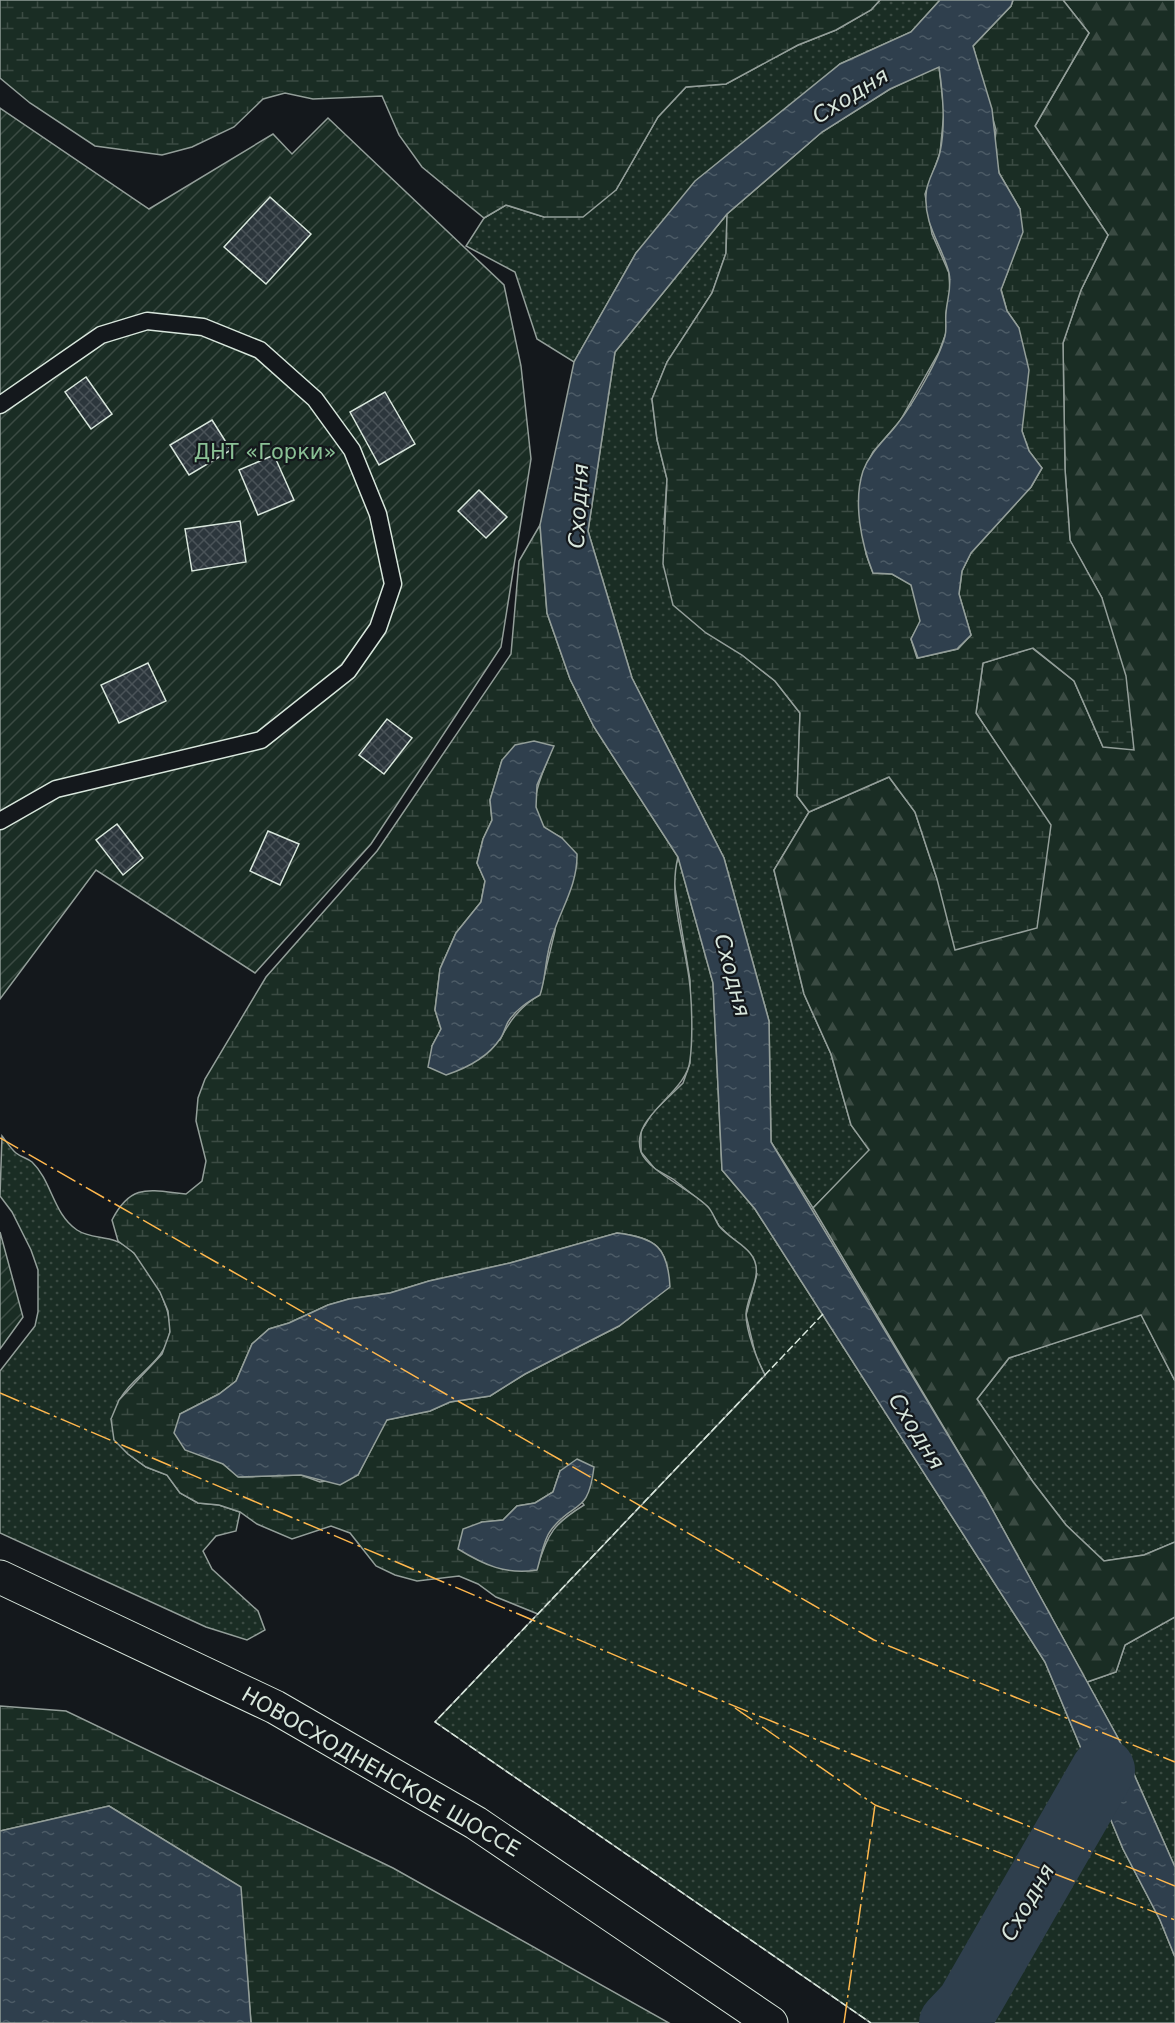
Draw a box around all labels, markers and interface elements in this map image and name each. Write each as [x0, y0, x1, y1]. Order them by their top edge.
water label: Сходня [808, 62, 893, 128]
park label: ДНТ «Горки» [194, 440, 336, 464]
water label: Сходня [564, 463, 593, 549]
water label: Сходня [709, 931, 756, 1019]
water label: Сходня [884, 1389, 950, 1474]
street label: НОВОСХОДНЕНСКОЕ ШОССЕ [237, 1682, 525, 1862]
water label: Сходня [995, 1859, 1059, 1945]

